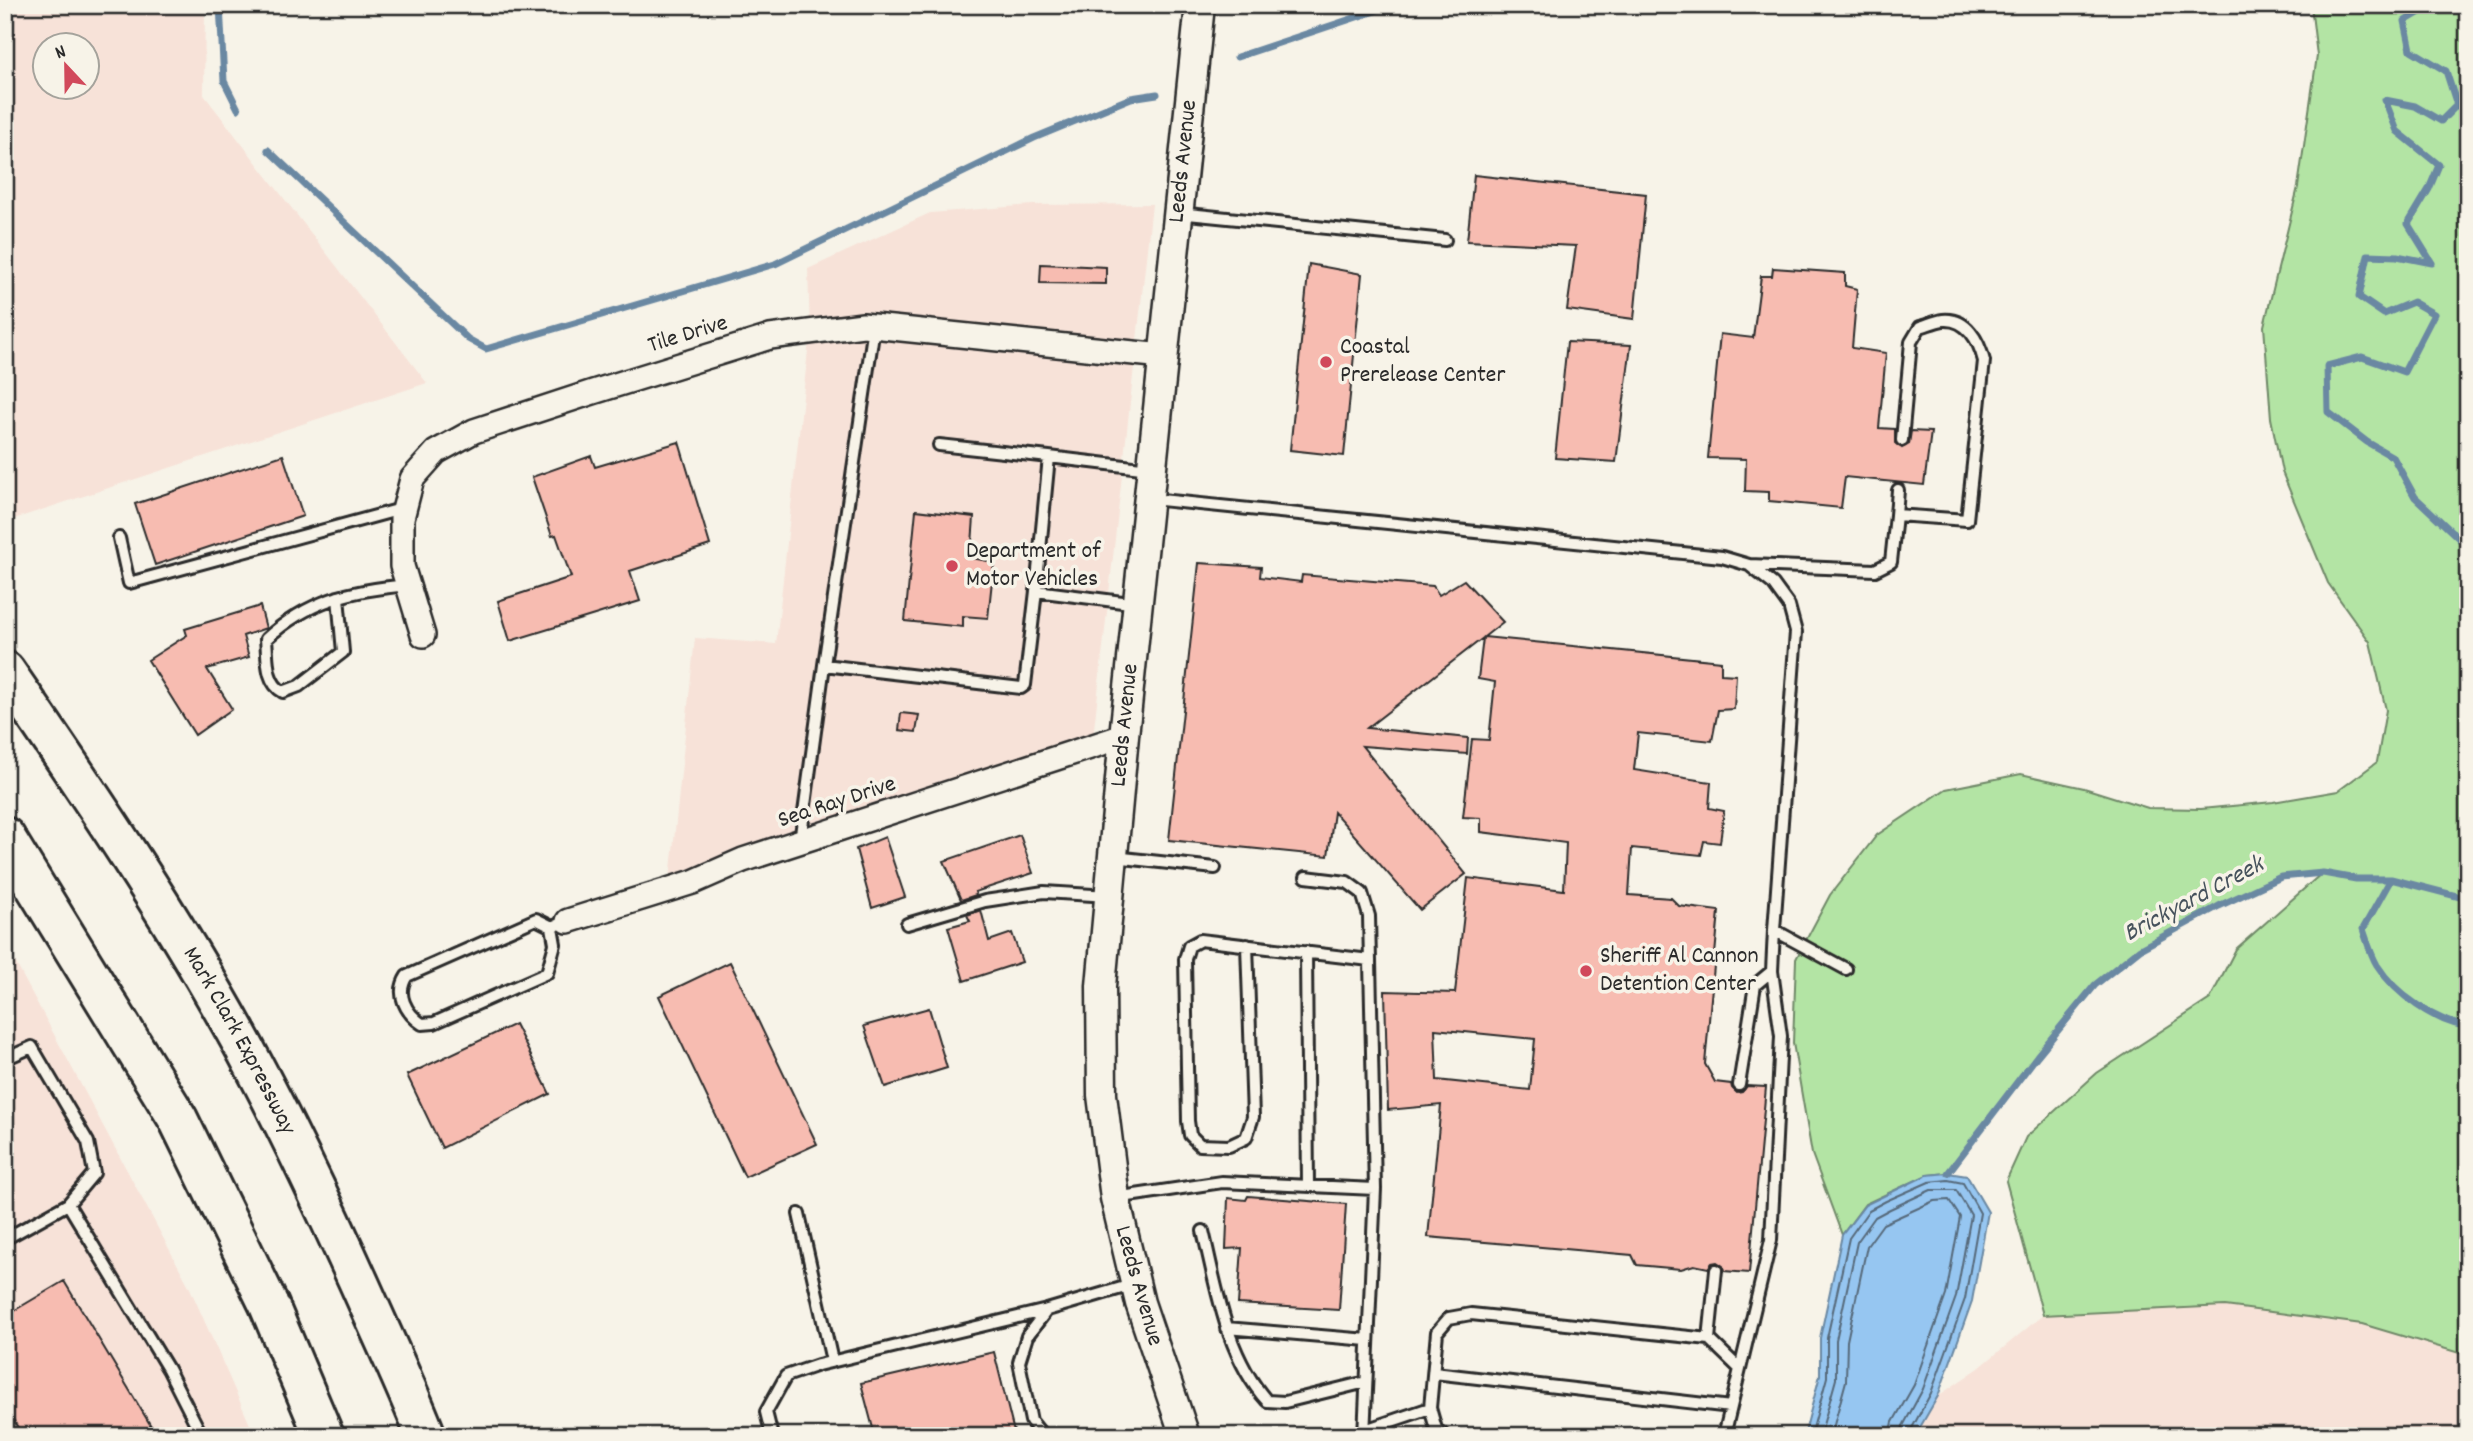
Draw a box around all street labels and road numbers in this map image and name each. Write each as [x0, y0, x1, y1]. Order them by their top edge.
street label: Leeds Avenue [1160, 98, 1207, 225]
street label: Tile Drive [644, 307, 732, 363]
street label: Leeds Avenue [1102, 662, 1148, 788]
street label: Sea Ray Drive [774, 768, 900, 838]
street label: Mark Clark Expressway [173, 941, 304, 1142]
street label: Leeds Avenue [1105, 1222, 1171, 1350]

